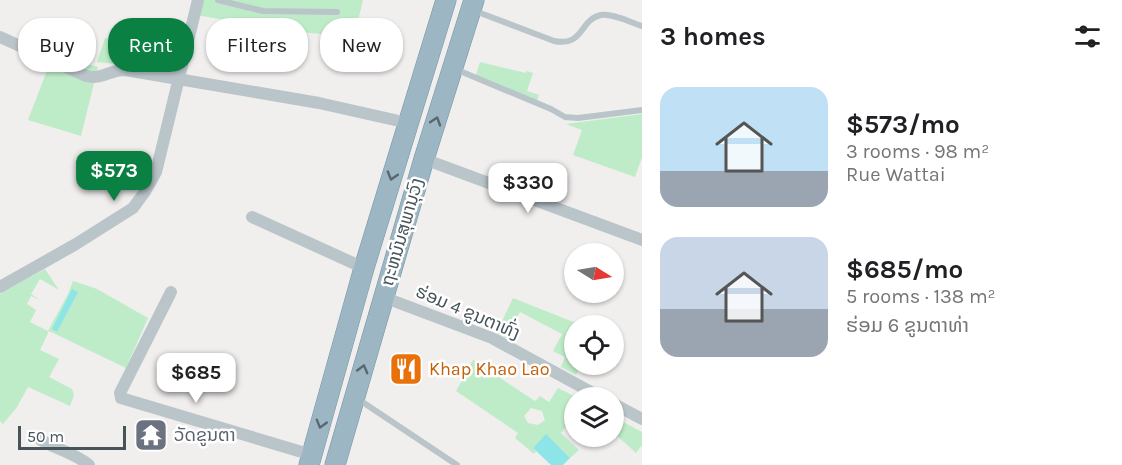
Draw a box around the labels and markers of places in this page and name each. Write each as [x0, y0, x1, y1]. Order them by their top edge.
pin: $573 [78, 151, 150, 202]
pin: $330 [492, 163, 564, 214]
restaurant icon: Khap Khao Lao [388, 351, 424, 387]
pin: $685 [160, 353, 232, 404]
place label: Khap Khao Lao [429, 358, 549, 380]
temple icon: ວັດຂູນຕາ [133, 417, 169, 453]
place label: ວັດຂູນຕາ [174, 424, 236, 447]

